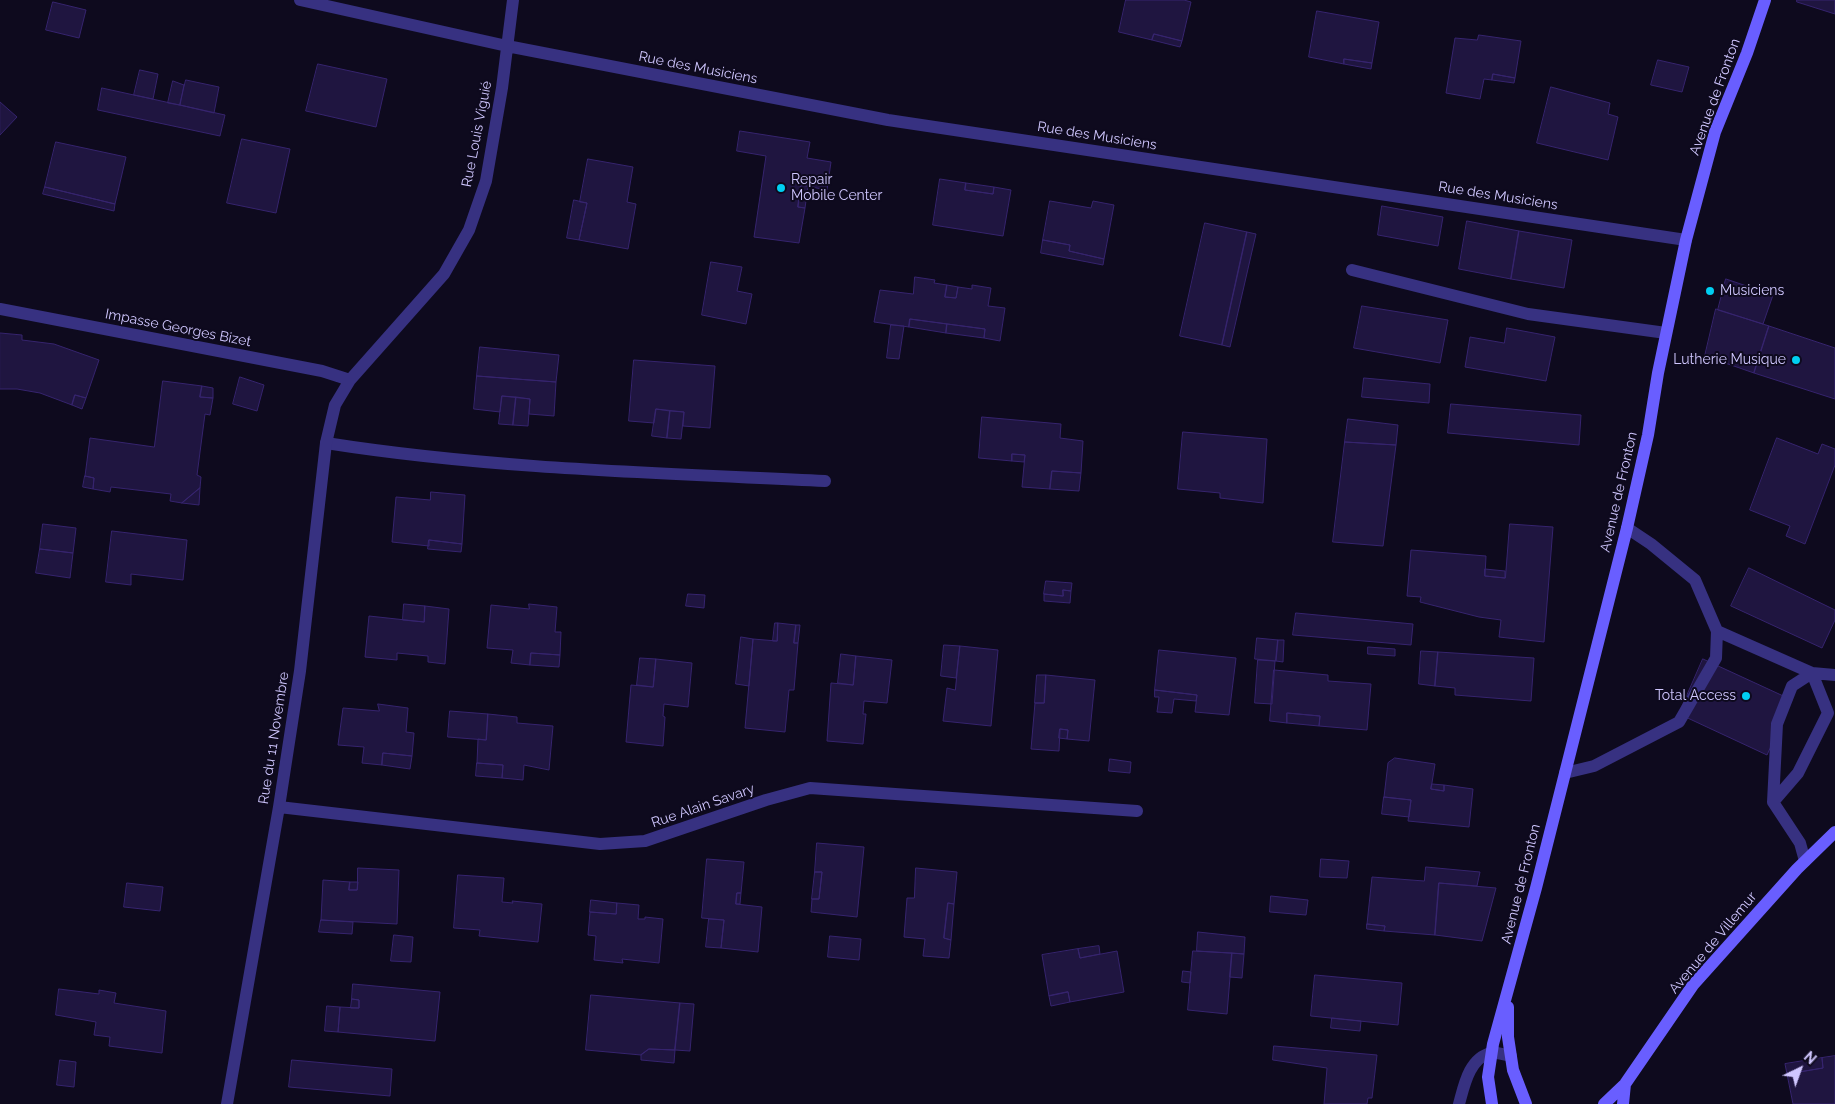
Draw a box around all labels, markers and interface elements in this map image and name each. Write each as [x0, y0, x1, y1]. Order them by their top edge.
street label: Avenue de Fronton [1686, 36, 1744, 158]
street label: Rue des Musiciens [637, 48, 759, 88]
street label: Rue Louis Viguié [458, 79, 496, 189]
street label: Rue des Musiciens [1036, 118, 1158, 154]
place label: Repair Mobile Center [791, 172, 882, 204]
street label: Rue des Musiciens [1437, 178, 1559, 214]
marker: Repair Mobile Center [775, 182, 787, 194]
place label: Musiciens [1720, 283, 1784, 299]
marker: Musiciens [1704, 285, 1716, 297]
street label: Impasse Georges Bizet [104, 306, 252, 350]
place label: Lutherie Musique [1673, 352, 1786, 368]
marker: Lutherie Musique [1790, 354, 1802, 366]
street label: Avenue de Fronton [1597, 430, 1641, 554]
street label: Rue du 11 Novembre [255, 671, 293, 805]
place label: Total Access [1655, 688, 1736, 704]
marker: Total Access [1740, 690, 1752, 702]
street label: Rue Alain Savary [649, 780, 757, 832]
street label: Avenue de Fronton [1498, 822, 1544, 946]
street label: Avenue de Villemur [1666, 889, 1760, 997]
north arrow [1775, 1044, 1825, 1094]
text: N [1801, 1048, 1819, 1067]

